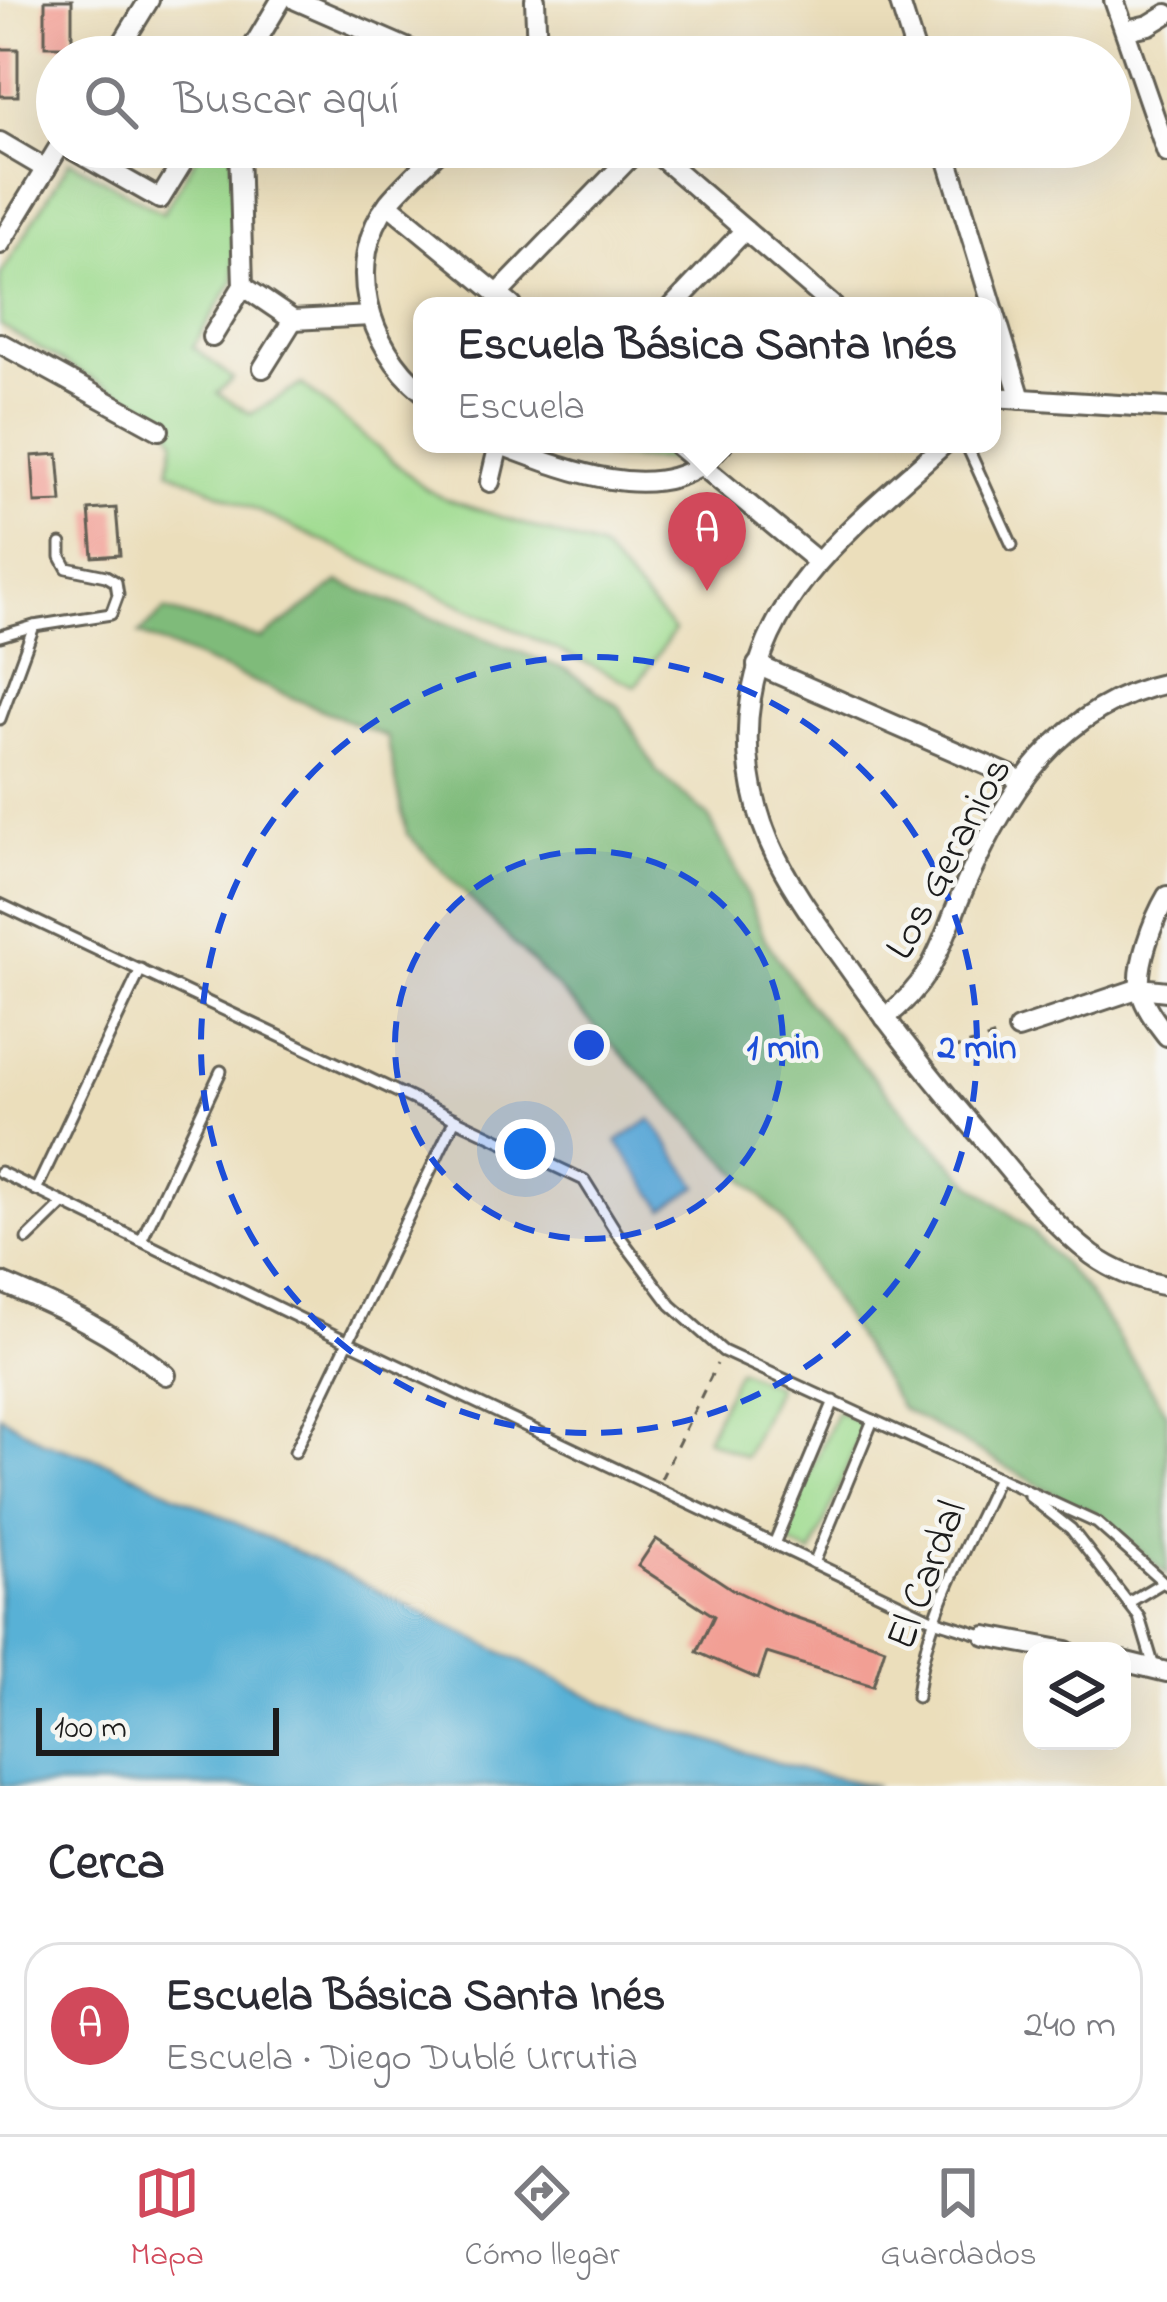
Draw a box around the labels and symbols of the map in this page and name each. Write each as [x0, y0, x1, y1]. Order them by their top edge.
pin: A [668, 492, 746, 591]
street label: Los Geranios [871, 747, 1029, 971]
text: 1 min [747, 1023, 819, 1076]
text: 2 min [936, 1023, 1017, 1076]
centre of rings [568, 1024, 610, 1066]
your location [495, 1119, 555, 1179]
street label: El Cardal [872, 1492, 984, 1659]
scale bar [36, 1702, 279, 1755]

